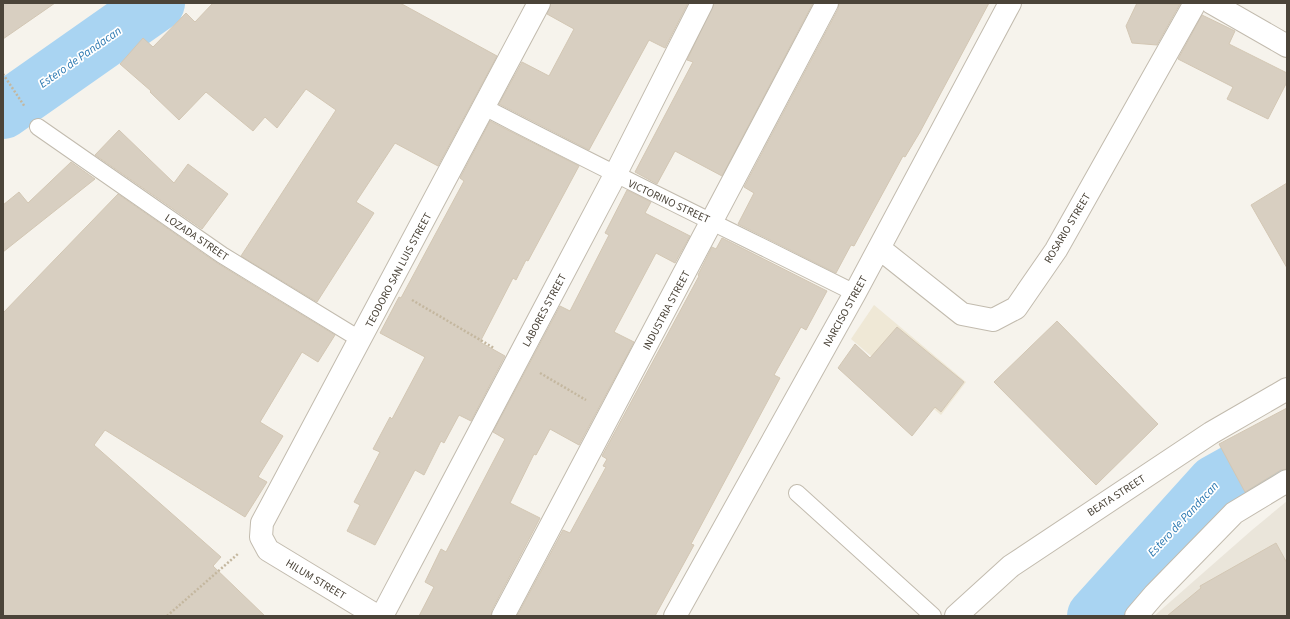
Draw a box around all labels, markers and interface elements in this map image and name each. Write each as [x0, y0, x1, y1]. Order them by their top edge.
water label: Estero de Pandacan [36, 23, 125, 92]
street label: VICTORINO STREET [625, 176, 712, 227]
street label: ROSARIO STREET [1041, 190, 1094, 266]
street label: LOZADA STREET [162, 210, 232, 264]
street label: TEODORO SAN LUIS STREET [362, 210, 435, 330]
street label: INDUSTRIA STREET [639, 268, 694, 353]
street label: LABORES STREET [519, 271, 570, 349]
street label: NARCISO STREET [820, 273, 871, 350]
street label: BEATA STREET [1084, 471, 1148, 520]
water label: Estero de Pandacan [1144, 478, 1223, 561]
street label: HILUM STREET [283, 556, 349, 603]

